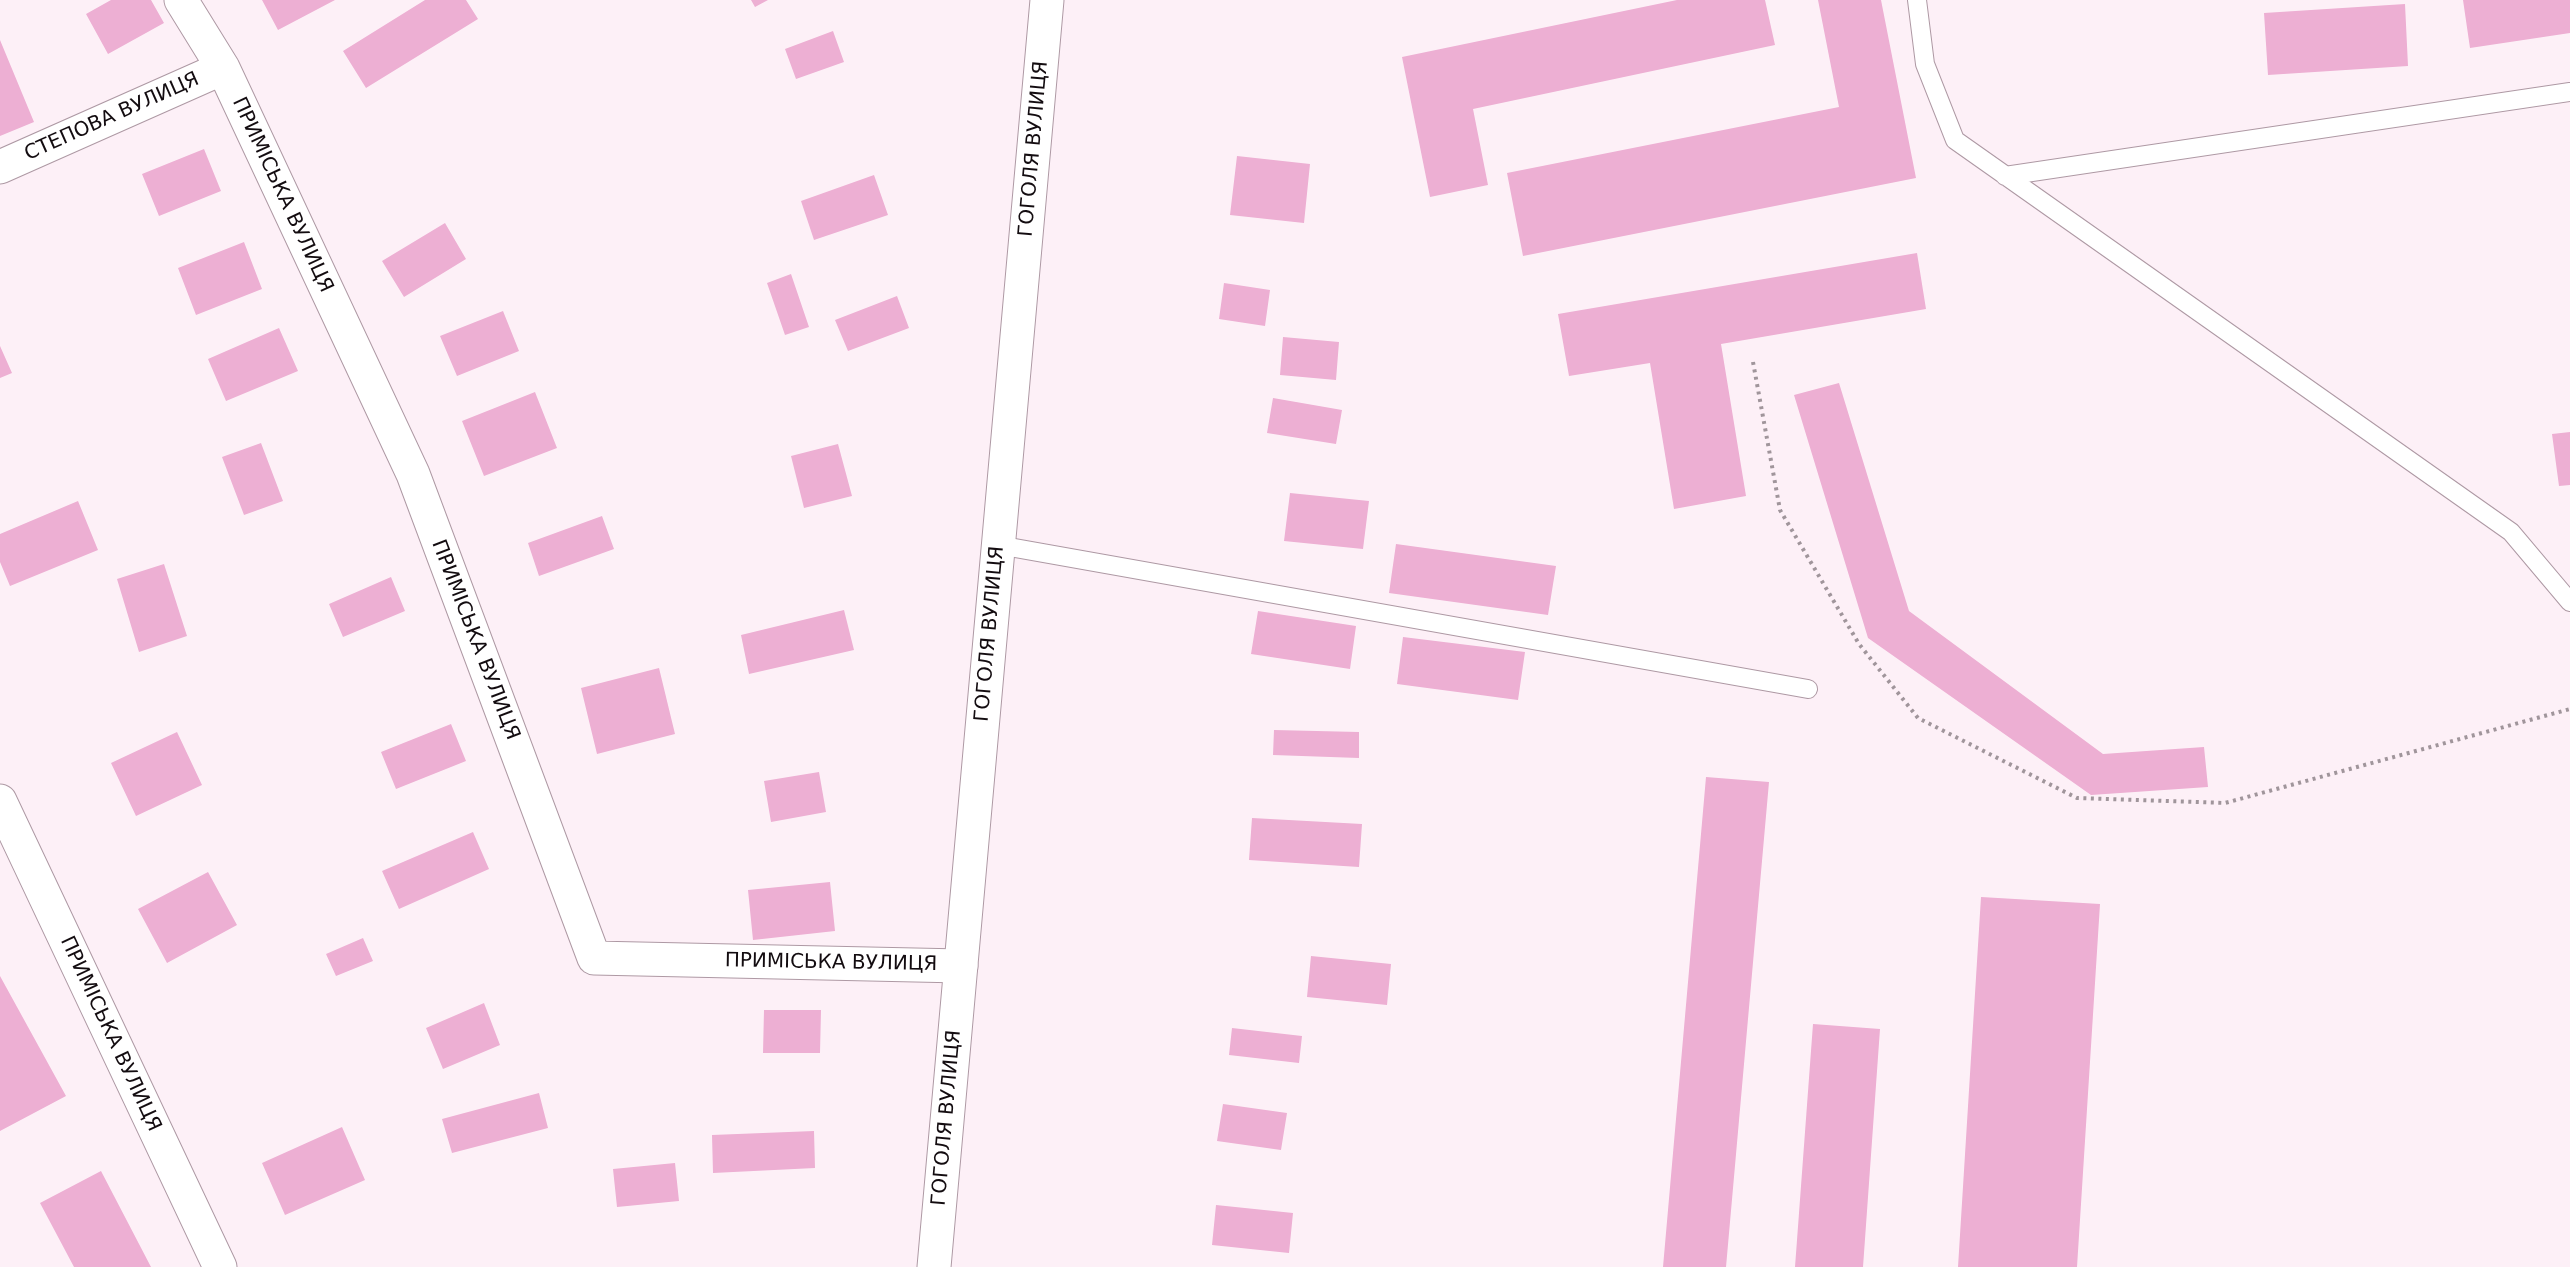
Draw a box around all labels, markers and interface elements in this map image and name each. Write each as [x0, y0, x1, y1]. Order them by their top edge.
street label: ГОГОЛЯ ВУЛИЦЯ [1014, 60, 1054, 238]
street label: СТЕПОВА ВУЛИЦЯ [21, 68, 203, 166]
street label: ПРИМІСЬКА ВУЛИЦЯ [226, 94, 338, 296]
street label: ПРИМІСЬКА ВУЛИЦЯ [426, 537, 524, 743]
street label: ГОГОЛЯ ВУЛИЦЯ [970, 545, 1010, 723]
street label: ПРИМІСЬКА ВУЛИЦЯ [54, 933, 166, 1135]
street label: ПРИМІСЬКА ВУЛИЦЯ [725, 949, 937, 977]
street label: ГОГОЛЯ ВУЛИЦЯ [927, 1029, 967, 1207]

